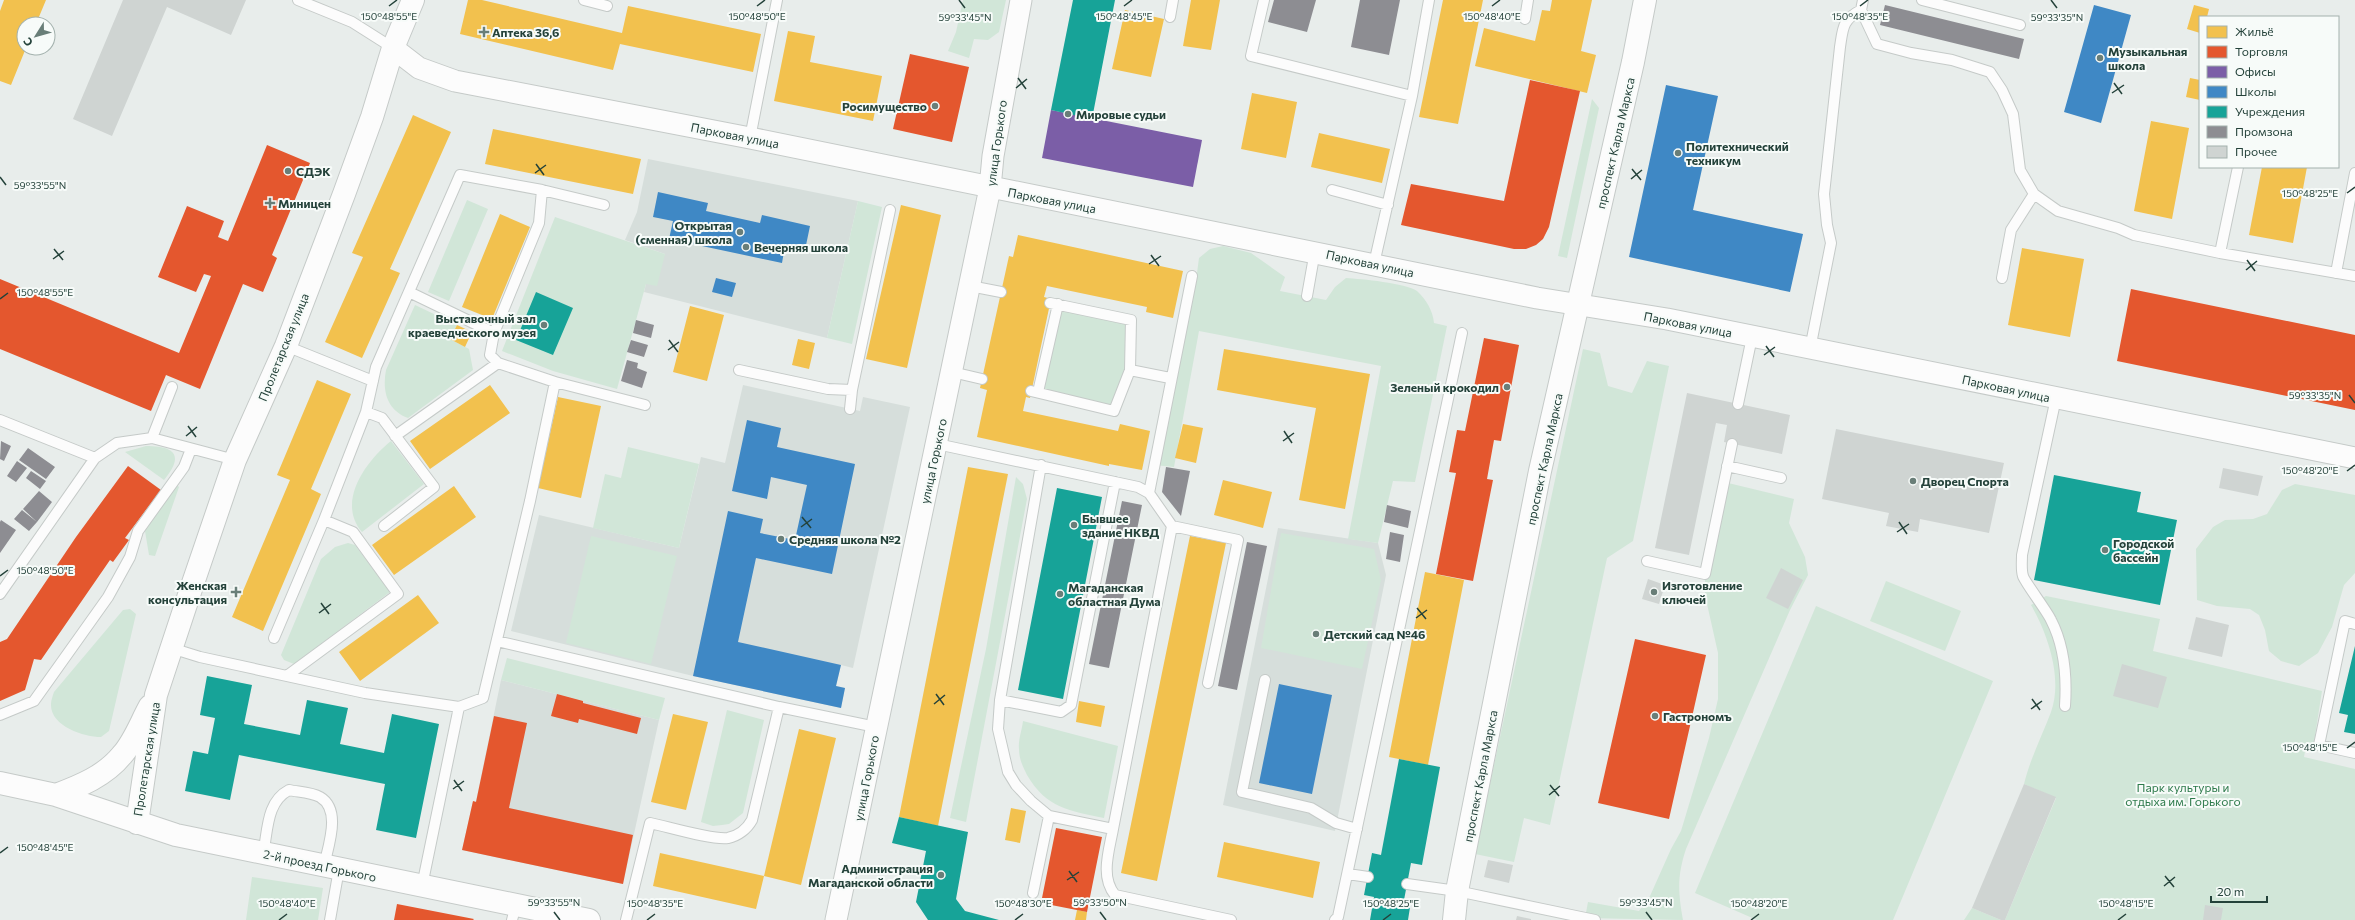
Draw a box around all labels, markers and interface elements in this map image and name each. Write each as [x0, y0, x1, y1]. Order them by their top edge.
text: 150°48'55"E [361, 10, 417, 22]
text: 150°48'50"E [728, 10, 786, 22]
text: 150°48'45"E [1096, 10, 1152, 22]
text: 150°48'40"E [1463, 10, 1521, 22]
text: 150°48'35"E [1832, 10, 1888, 22]
text: 59°33'45"N [939, 11, 991, 23]
text: 59°33'35"N [2031, 11, 2083, 23]
north arrow [16, 16, 56, 56]
legend [2199, 16, 2339, 168]
text: Жильё [2235, 24, 2274, 38]
place label: Аптека 36,6 [492, 25, 560, 39]
marker: Аптека 36,6 [479, 27, 489, 37]
text: С [20, 35, 35, 49]
place label: Музыкальная школа [2108, 44, 2187, 72]
text: Торговля [2235, 44, 2288, 58]
marker: Музыкальная школа [2095, 53, 2105, 63]
text: Офисы [2235, 64, 2276, 78]
street label: проспект Карла Маркса [1593, 76, 1637, 210]
text: Школы [2235, 84, 2276, 98]
place label: Росимущество [842, 99, 927, 113]
street label: улица Горького [983, 99, 1009, 187]
marker: Росимущество [930, 101, 940, 111]
text: Учреждения [2235, 104, 2305, 118]
place label: Мировые судьи [1076, 107, 1166, 121]
marker: Мировые судьи [1063, 109, 1073, 119]
street label: Парковая улица [690, 120, 780, 150]
text: Промзона [2235, 124, 2293, 138]
place label: Политехнический техникум [1686, 139, 1789, 167]
text: Прочее [2235, 144, 2277, 158]
marker: Политехнический техникум [1673, 148, 1683, 158]
place label: СДЭК [296, 164, 331, 178]
marker: СДЭК [283, 166, 293, 176]
text: 59°33'55"N [14, 179, 66, 191]
street label: Парковая улица [1007, 185, 1097, 215]
text: 150°48'25"E [2282, 187, 2338, 199]
place label: Миницен [278, 196, 331, 210]
marker: Миницен [265, 198, 275, 208]
place label: Открытая (сменная) школа [635, 218, 732, 246]
marker: Открытая (сменная) школа [735, 227, 745, 237]
place label: Вечерняя школа [754, 240, 848, 254]
marker: Вечерняя школа [741, 242, 751, 252]
street label: Парковая улица [1325, 247, 1415, 279]
text: 150°48'55"E [17, 286, 73, 298]
street label: Пролетарская улица [255, 291, 311, 403]
street label: Парковая улица [1643, 309, 1733, 339]
place label: Выставочный зал краеведческого музея [408, 311, 536, 339]
marker: Выставочный зал краеведческого музея [539, 320, 549, 330]
street label: Парковая улица [1961, 372, 2051, 404]
place label: Зеленый крокодил [1390, 380, 1499, 394]
marker: Зеленый крокодил [1502, 382, 1512, 392]
text: 59°33'35"N [2289, 389, 2341, 401]
street label: проспект Карла Маркса [1523, 392, 1565, 526]
street label: улица Горького [917, 417, 949, 505]
text: 150°48'20"E [2281, 464, 2339, 476]
place label: Дворец Спорта [1921, 474, 2009, 488]
marker: Дворец Спорта [1908, 476, 1918, 486]
place label: Бывшее здание НКВД [1082, 511, 1159, 539]
marker: Бывшее здание НКВД [1069, 520, 1079, 530]
place label: Средняя школа №2 [789, 532, 901, 546]
marker: Средняя школа №2 [776, 534, 786, 544]
place label: Городской бассейн [2113, 536, 2174, 564]
marker: Городской бассейн [2100, 545, 2110, 555]
text: 150°48'50"E [16, 564, 74, 576]
place label: Женская консультация [148, 578, 227, 606]
place label: Изготовление ключей [1662, 578, 1742, 606]
place label: Магаданская областная Дума [1068, 580, 1161, 608]
marker: Женская консультация [230, 586, 242, 598]
marker: Изготовление ключей [1649, 587, 1659, 597]
marker: Магаданская областная Дума [1055, 589, 1065, 599]
place label: Детский сад №46 [1324, 627, 1425, 641]
marker: Детский сад №46 [1311, 629, 1321, 639]
street label: Пролетарская улица [130, 701, 162, 817]
street label: проспект Карла Маркса [1460, 709, 1500, 843]
place label: Гастрономъ [1663, 709, 1732, 723]
marker: Гастрономъ [1650, 711, 1660, 721]
street label: улица Горького [851, 734, 881, 822]
text: 150°48'15"E [2283, 741, 2338, 753]
park label: Парк культуры и отдыха им. Горького [2125, 780, 2241, 808]
text: 150°48'45"E [17, 841, 73, 853]
street label: 2-й проезд Горького [262, 846, 378, 884]
place label: Администрация Магаданской области [808, 861, 933, 889]
marker: Администрация Магаданской области [936, 870, 946, 880]
scale bar [2211, 878, 2267, 904]
text: 20 m [2217, 884, 2244, 898]
text: 59°33'55"N [528, 896, 580, 908]
text: 59°33'50"N [1073, 896, 1127, 908]
text: 59°33'45"N [1620, 896, 1672, 908]
text: 150°48'40"E [258, 897, 316, 909]
text: 150°48'35"E [627, 897, 683, 909]
text: 150°48'30"E [994, 897, 1052, 909]
text: 150°48'25"E [1363, 897, 1419, 909]
text: 150°48'20"E [1730, 897, 1788, 909]
text: 150°48'15"E [2099, 897, 2154, 909]

